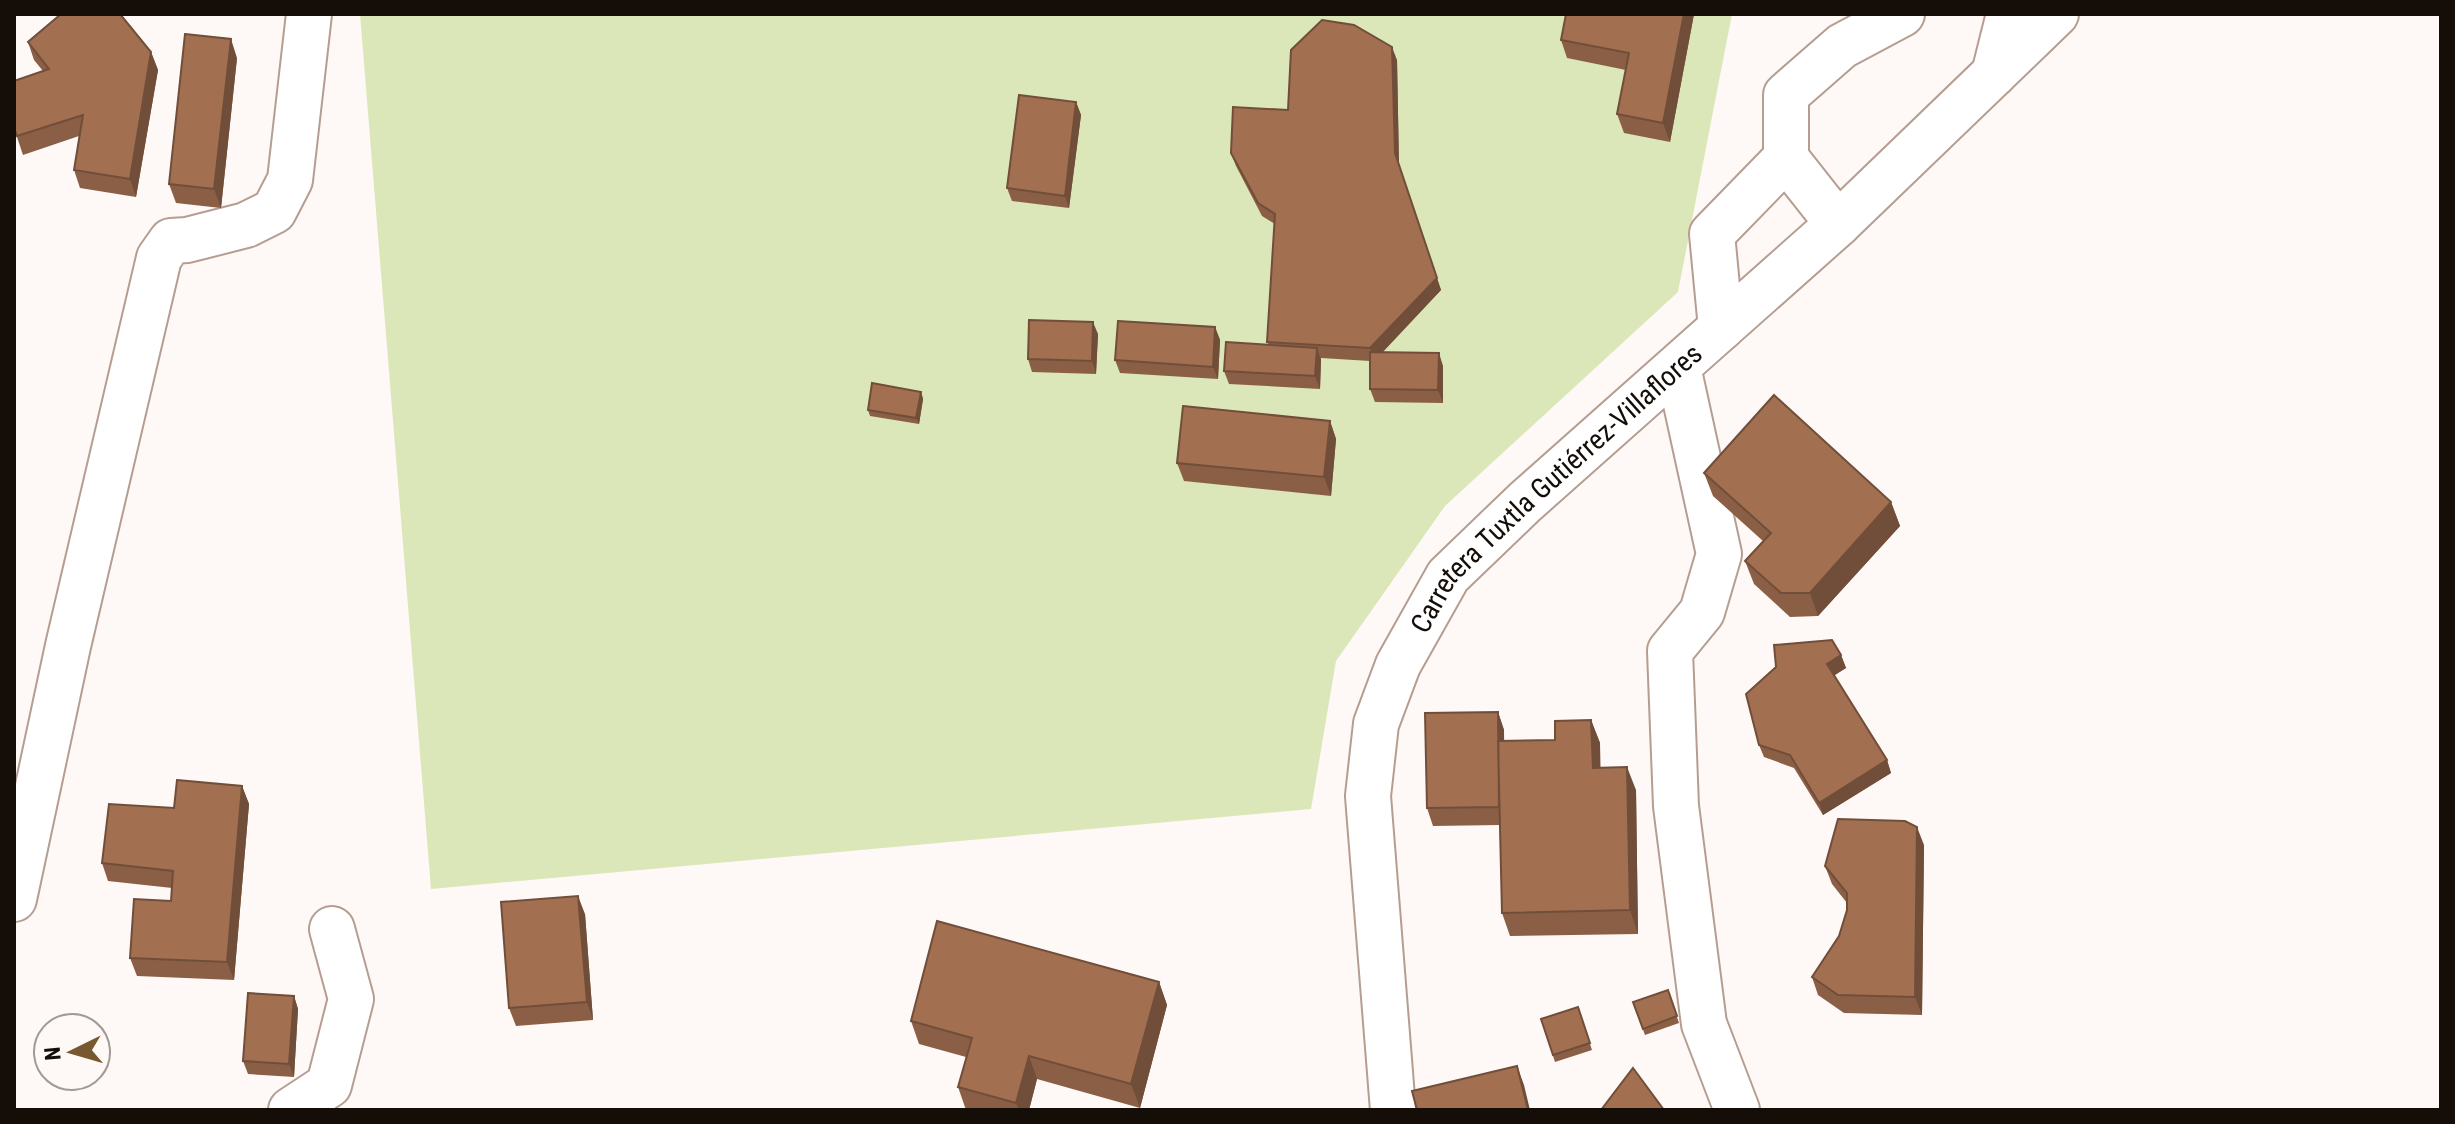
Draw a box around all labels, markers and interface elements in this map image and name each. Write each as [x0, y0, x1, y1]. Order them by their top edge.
street label: Carretera Tuxtla Gutiérrez-Villaflores [1403, 337, 1708, 638]
north arrow [32, 1012, 112, 1092]
text: N [40, 1046, 66, 1062]

